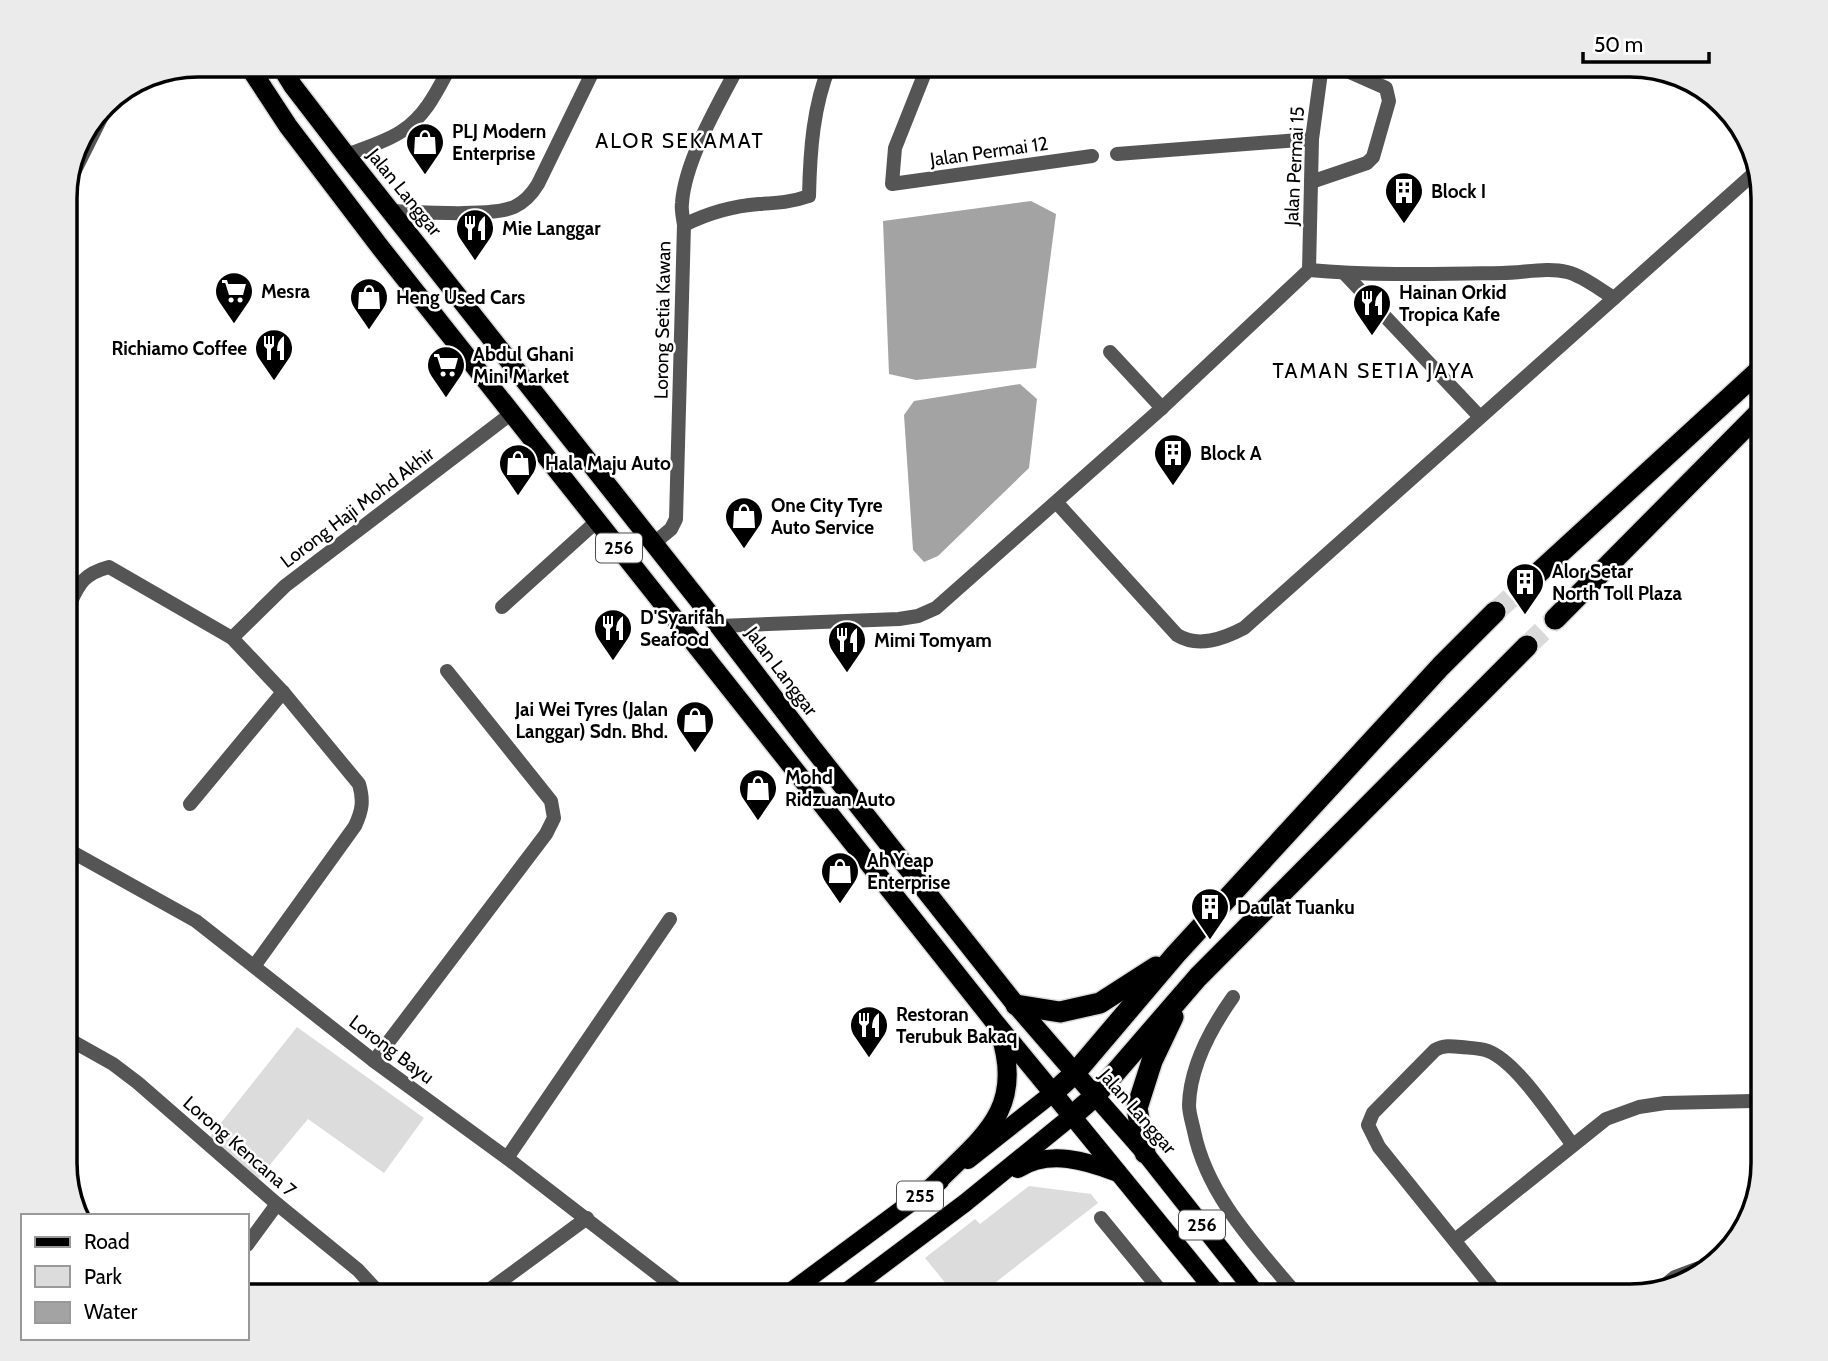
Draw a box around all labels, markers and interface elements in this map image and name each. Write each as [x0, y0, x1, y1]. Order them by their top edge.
scale bar [1583, 21, 1709, 65]
text: 50 m [1594, 32, 1643, 57]
street label: Jalan Permai 15 [1280, 106, 1309, 227]
place label: PLJ Modern Enterprise [452, 120, 546, 165]
shop icon: PLJ Modern Enterprise [404, 121, 446, 176]
district label: ALOR SEKAMAT [595, 128, 765, 153]
street label: Jalan Permai 12 [928, 132, 1050, 171]
street label: Jalan Langgar [362, 143, 447, 241]
building icon: Block I [1383, 170, 1425, 225]
place label: Block I [1431, 180, 1486, 203]
restaurant icon: Mie Langgar [454, 207, 496, 262]
place label: Mie Langgar [502, 217, 601, 240]
street label: Lorong Setia Kawan [650, 241, 675, 399]
supermarket icon: Mesra [213, 270, 255, 325]
shop icon: Heng Used Cars [348, 276, 390, 331]
place label: Mesra [261, 280, 311, 303]
place label: Hainan Orkid Tropica Kafe [1399, 281, 1507, 326]
restaurant icon: Hainan Orkid Tropica Kafe [1351, 282, 1393, 337]
place label: Heng Used Cars [396, 286, 525, 309]
restaurant icon: Richiamo Coffee [253, 327, 295, 382]
place label: Richiamo Coffee [111, 337, 247, 360]
place label: Abdul Ghani Mini Market [473, 343, 574, 388]
supermarket icon: Abdul Ghani Mini Market [425, 344, 467, 399]
district label: TAMAN SETIA JAYA [1272, 358, 1476, 383]
building icon: Block A [1152, 432, 1194, 487]
street label: Lorong Haji Mohd Akhir [276, 442, 439, 573]
shop icon: Hala Maju Auto [497, 442, 539, 497]
place label: Block A [1200, 442, 1262, 465]
place label: Hala Maju Auto [545, 452, 671, 475]
place label: One City Tyre Auto Service [771, 494, 883, 539]
shop icon: One City Tyre Auto Service [723, 495, 765, 550]
road number: 256 [596, 534, 642, 562]
place label: Alor Setar North Toll Plaza [1552, 560, 1682, 605]
building icon: Alor Setar North Toll Plaza [1504, 561, 1546, 616]
place label: D'Syarifah Seafood [640, 606, 725, 651]
restaurant icon: D'Syarifah Seafood [592, 607, 634, 662]
restaurant icon: Mimi Tomyam [826, 619, 868, 674]
street label: Jalan Langgar [740, 621, 823, 720]
place label: Mimi Tomyam [874, 629, 992, 652]
place label: Jai Wei Tyres (Jalan Langgar) Sdn. Bhd. [514, 698, 668, 743]
shop icon: Jai Wei Tyres (Jalan Langgar) Sdn. Bhd. [674, 699, 716, 754]
place label: Mohd Ridzuan Auto [785, 766, 895, 811]
shop icon: Mohd Ridzuan Auto [737, 767, 779, 822]
place label: Ah Yeap Enterprise [867, 849, 950, 894]
shop icon: Ah Yeap Enterprise [819, 850, 861, 905]
building icon: Daulat Tuanku [1189, 886, 1231, 941]
place label: Daulat Tuanku [1237, 896, 1355, 919]
place label: Restoran Terubuk Bakaq [896, 1003, 1017, 1048]
restaurant icon: Restoran Terubuk Bakaq [848, 1004, 890, 1059]
street label: Lorong Bayu [345, 1010, 439, 1089]
street label: Jalan Langgar [1094, 1063, 1181, 1159]
street label: Lorong Kencana 7 [178, 1091, 301, 1202]
road number: 255 [897, 1182, 943, 1210]
road number: 256 [1179, 1210, 1225, 1240]
legend [21, 1214, 248, 1340]
text: Road [84, 1229, 130, 1254]
text: Park [84, 1264, 122, 1289]
text: Water [84, 1299, 138, 1324]

